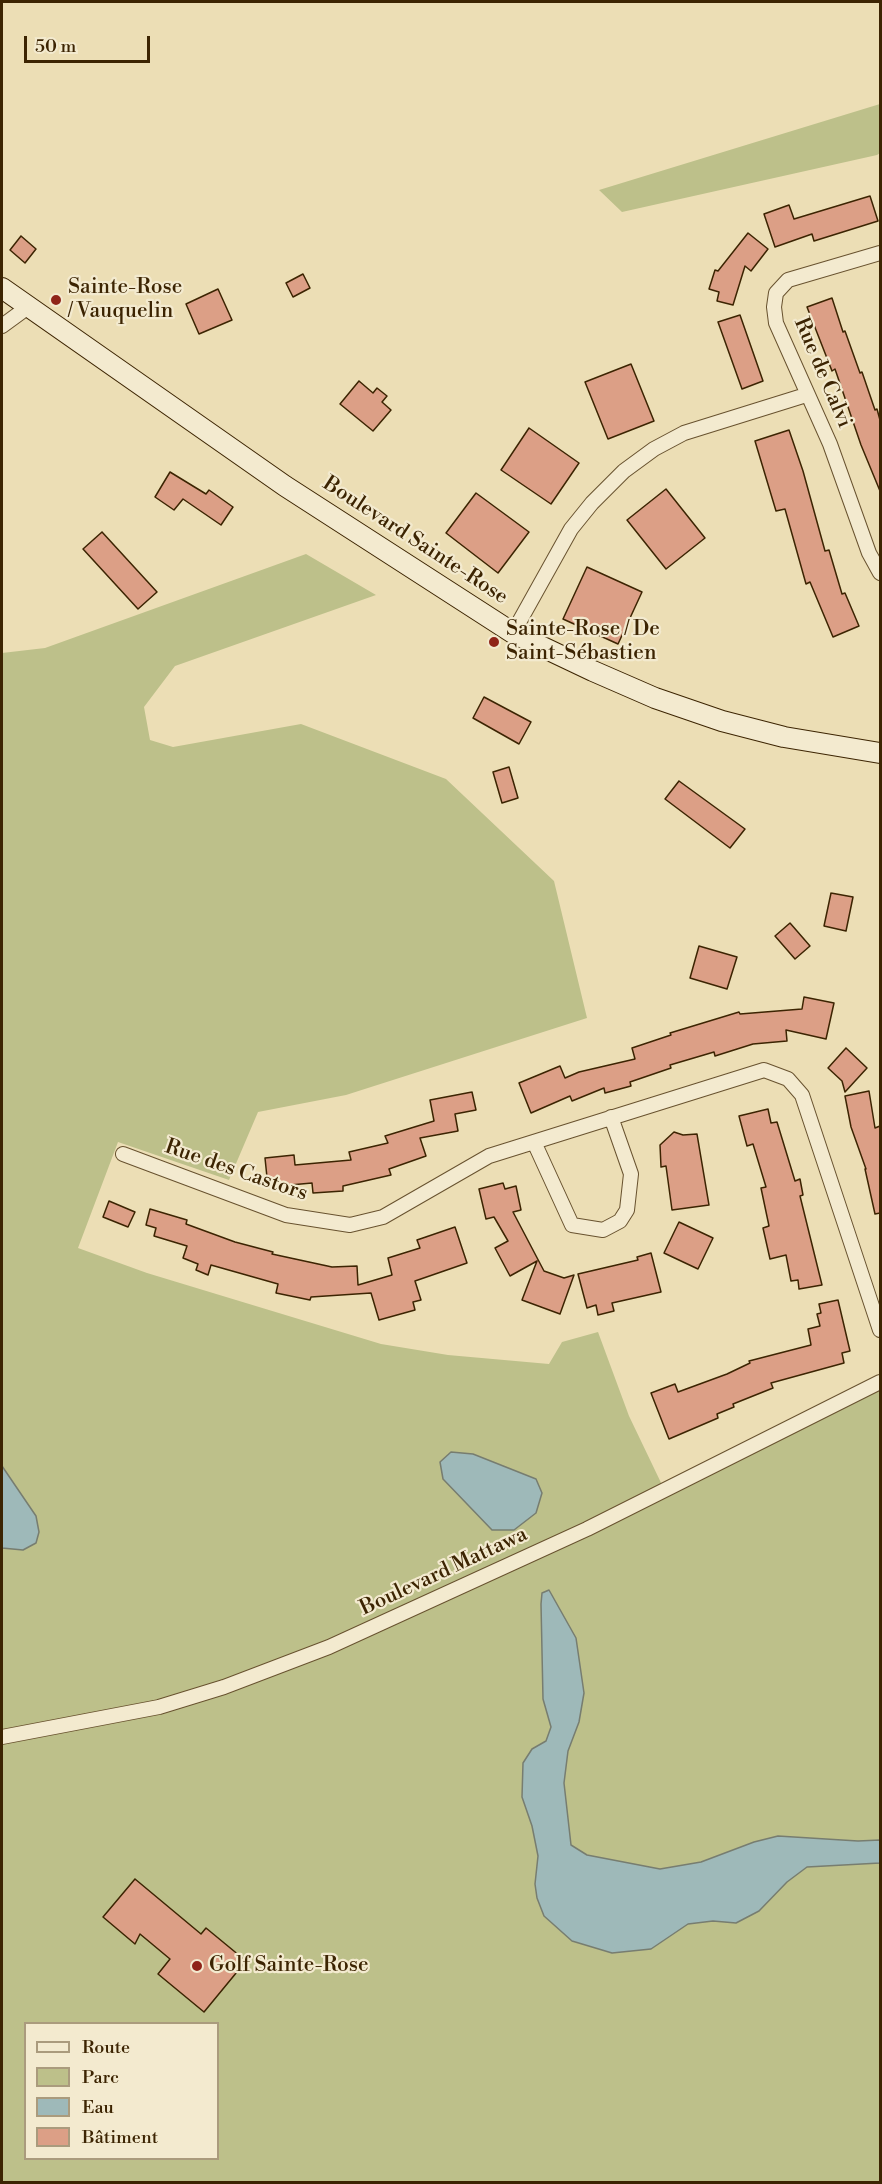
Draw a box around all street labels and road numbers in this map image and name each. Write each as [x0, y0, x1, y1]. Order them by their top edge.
street label: Rue de Calvi [788, 314, 856, 432]
street label: Boulevard Sainte-Rose [318, 472, 512, 610]
street label: Rue des Castors [161, 1135, 311, 1207]
street label: Boulevard Mattawa [356, 1522, 532, 1622]

